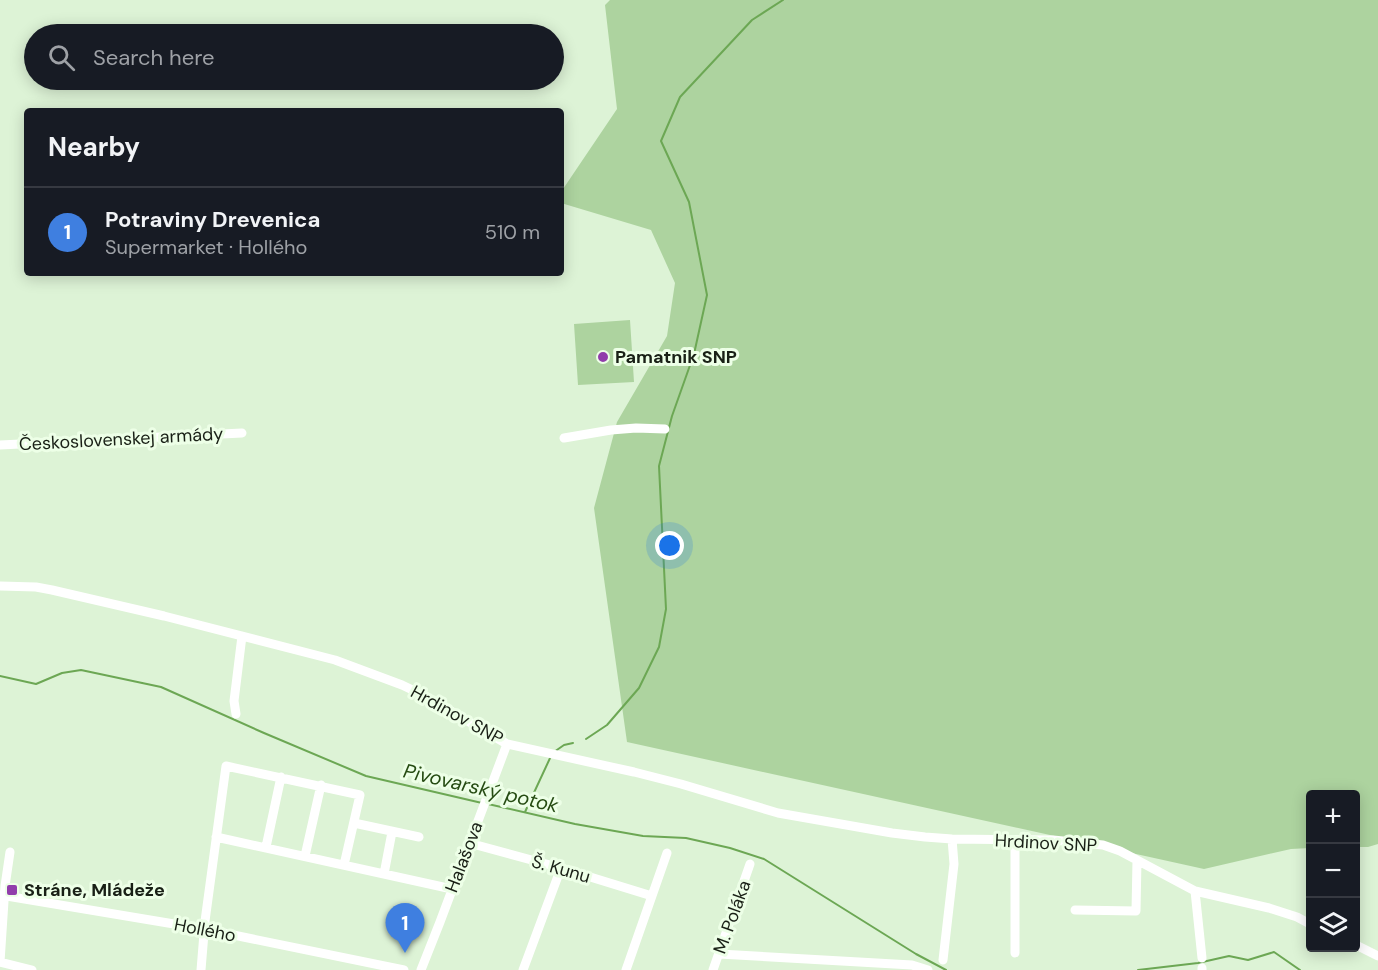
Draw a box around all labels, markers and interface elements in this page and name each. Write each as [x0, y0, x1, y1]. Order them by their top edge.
search box [24, 24, 564, 90]
icon: search [45, 41, 78, 74]
text: Search here [93, 43, 214, 72]
text: Nearby [48, 130, 140, 164]
text: Potraviny Drevenica [105, 205, 320, 234]
text: 1 [64, 219, 71, 245]
text: 510 m [485, 219, 540, 245]
text: Supermarket · Hollého [105, 234, 307, 260]
place label: Pamatnik SNP [615, 345, 737, 369]
marker: Pamatnik SNP [596, 350, 610, 364]
street label: Československej armády [18, 422, 224, 456]
your location [655, 531, 684, 560]
street label: Hrdinov SNP [406, 680, 508, 750]
water label: Pivovarský potok [401, 758, 562, 819]
map controls [1306, 790, 1360, 952]
button: + [1306, 790, 1360, 844]
street label: Halašova [440, 818, 488, 896]
street label: Hrdinov SNP [994, 828, 1098, 858]
button: − [1306, 844, 1360, 898]
street label: Š. Kunu [529, 849, 593, 889]
street label: M. Poláka [708, 877, 756, 957]
place label: Stráne, Mládeže [24, 878, 165, 902]
marker: Stráne, Mládeže [5, 883, 19, 897]
button: layers [1306, 898, 1360, 952]
pin: 1 [386, 904, 424, 953]
street label: Hollého [172, 912, 238, 948]

